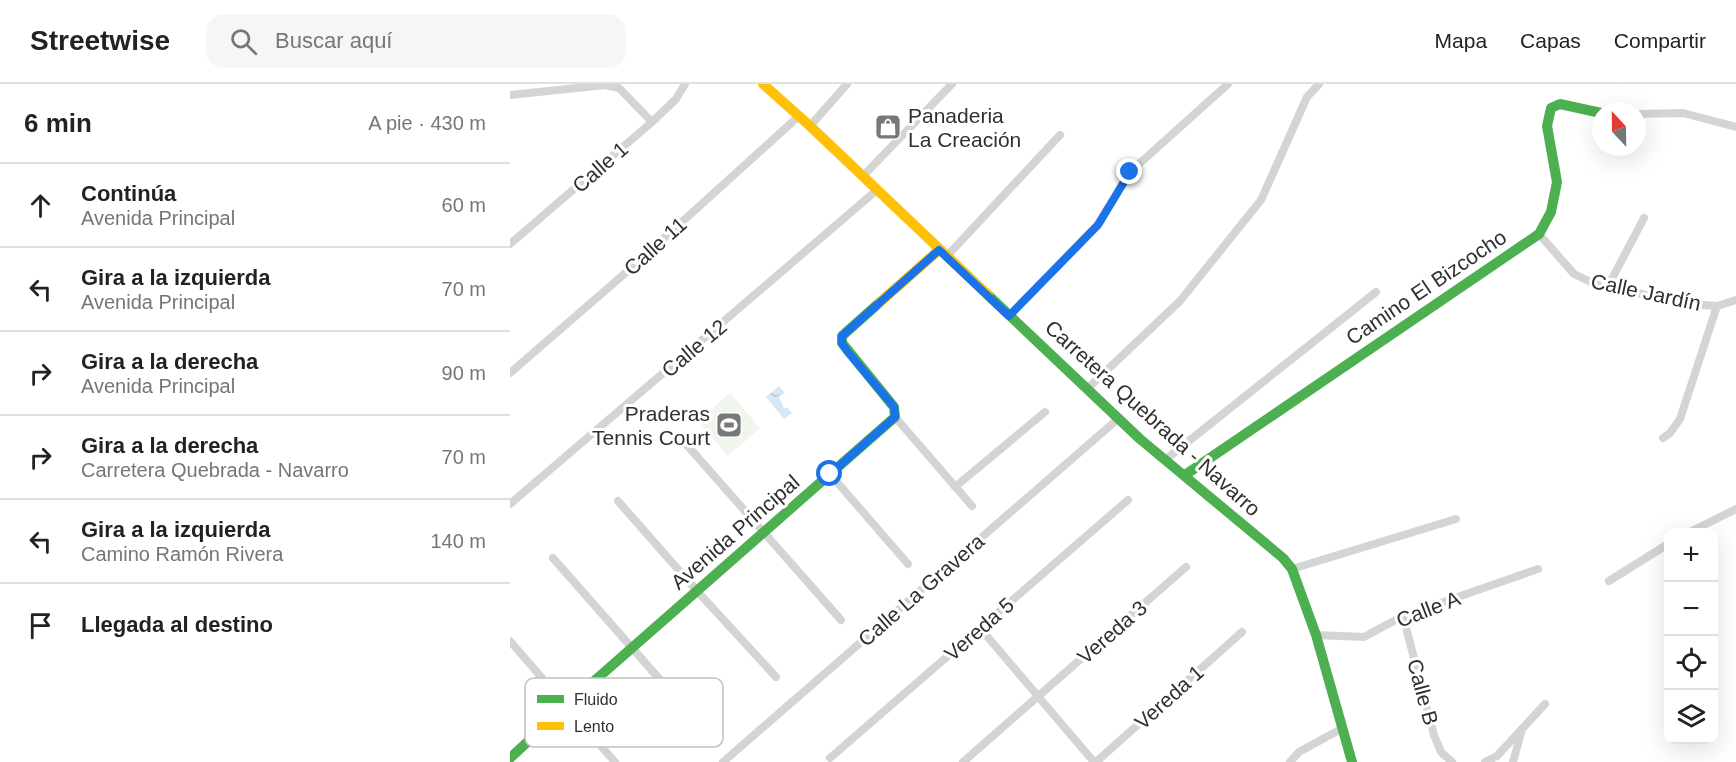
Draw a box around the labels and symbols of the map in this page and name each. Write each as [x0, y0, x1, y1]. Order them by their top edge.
north arrow [1592, 102, 1646, 156]
place label: Panaderia La Creación [908, 104, 1021, 151]
shop icon: Panaderia La Creación [873, 112, 903, 142]
street label: Calle 1 [568, 137, 632, 197]
route end [1116, 158, 1142, 184]
street label: Calle 11 [619, 212, 691, 280]
street label: Camino El Bizcocho [1342, 225, 1510, 349]
street label: Calle Jardín [1589, 269, 1703, 315]
street label: Calle 12 [657, 314, 731, 382]
street label: Carretera Quebrada - Navarro [1041, 315, 1265, 521]
place label: Praderas Tennis Court [592, 402, 710, 449]
sports icon: Praderas Tennis Court [714, 410, 744, 440]
route start [816, 460, 842, 486]
street label: Avenida Principal [666, 470, 804, 594]
street label: Calle La Gravera [854, 529, 989, 651]
street label: Calle A [1393, 586, 1463, 632]
street label: Vereda 5 [940, 593, 1018, 665]
street label: Vereda 3 [1073, 596, 1151, 668]
street label: Calle B [1403, 656, 1443, 728]
street label: Vereda 1 [1130, 660, 1208, 734]
legend [525, 678, 723, 747]
text: Fluido [574, 691, 618, 708]
text: Lento [574, 718, 614, 735]

